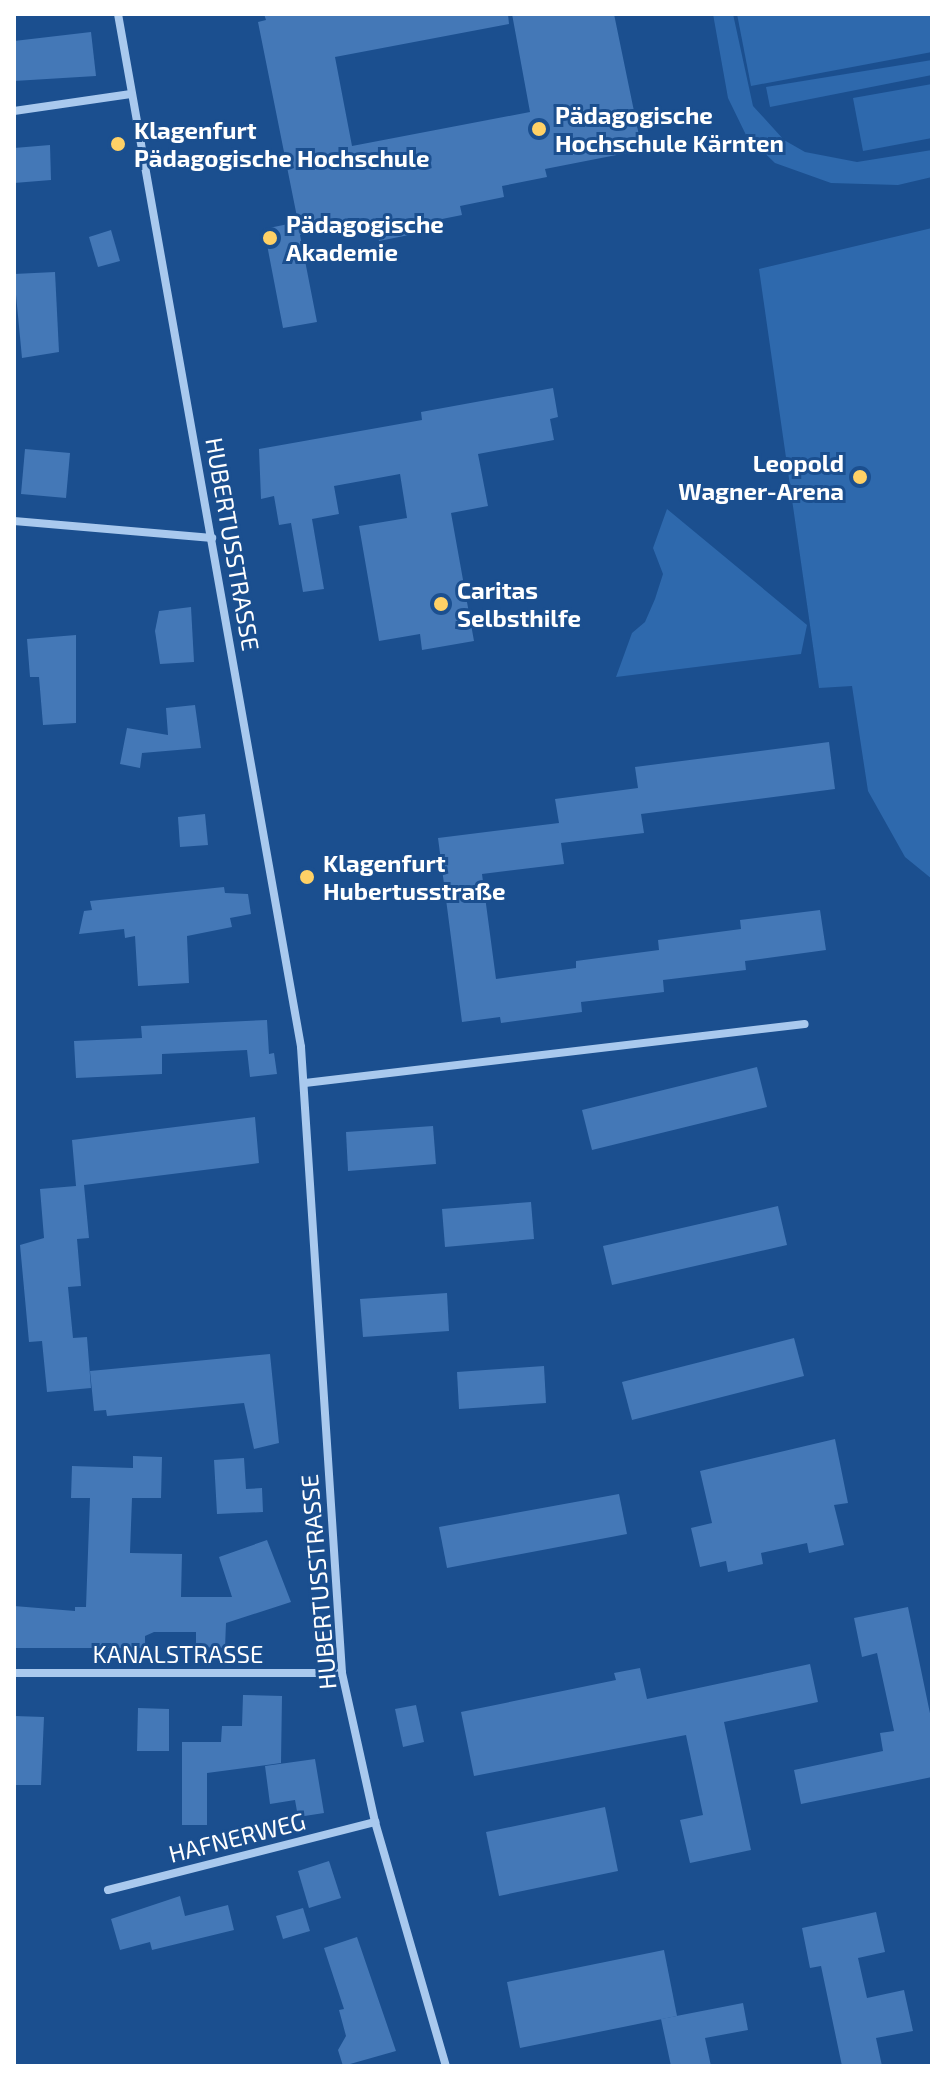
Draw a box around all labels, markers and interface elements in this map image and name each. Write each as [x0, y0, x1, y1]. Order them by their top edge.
place label: Pädagogische Hochschule Kärnten [555, 101, 784, 157]
place label: Klagenfurt Pädagogische Hochschule [134, 116, 429, 172]
marker: Pädagogische Hochschule Kärnten [530, 120, 548, 138]
marker: Klagenfurt Pädagogische Hochschule [109, 135, 127, 153]
place label: Pädagogische Akademie [286, 210, 444, 266]
marker: Pädagogische Akademie [261, 229, 279, 247]
street label: HUBERTUSSTRASSE [200, 435, 266, 653]
place label: Leopold Wagner-Arena [678, 449, 844, 505]
marker: Leopold Wagner-Arena [851, 468, 869, 486]
place label: Caritas Selbsthilfe [457, 576, 581, 632]
marker: Caritas Selbsthilfe [432, 595, 450, 613]
place label: Klagenfurt Hubertusstraße [323, 849, 506, 905]
marker: Klagenfurt Hubertusstraße [298, 868, 316, 886]
street label: HUBERTUSSTRASSE [294, 1473, 342, 1691]
street label: KANALSTRASSE [93, 1640, 263, 1668]
street label: HAFNERWEG [165, 1806, 309, 1868]

